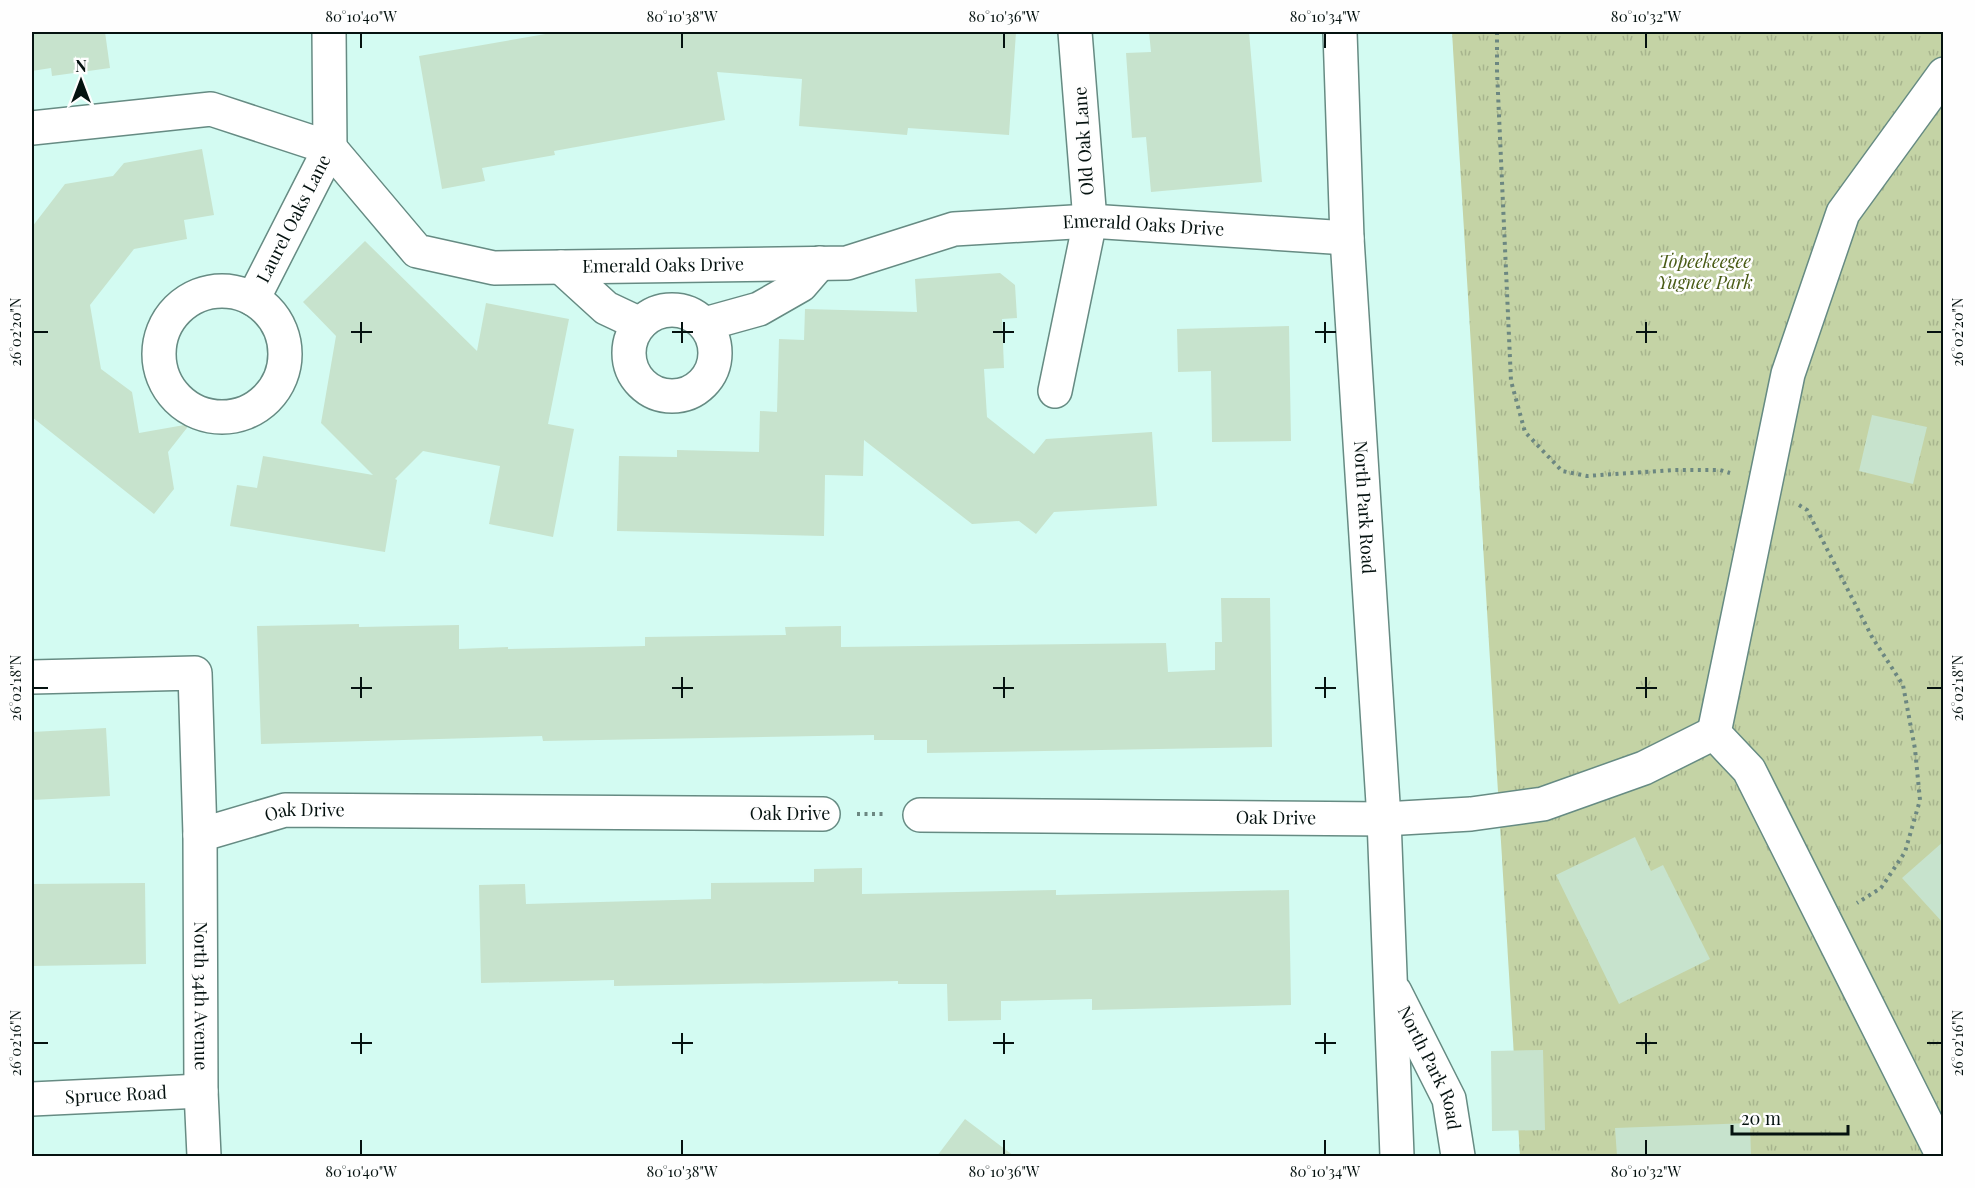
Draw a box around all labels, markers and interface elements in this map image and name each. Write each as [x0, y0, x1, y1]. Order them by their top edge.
text: 80°10'40"W [325, 6, 397, 26]
text: 80°10'38"W [646, 6, 718, 26]
text: 80°10'36"W [969, 6, 1040, 26]
text: 80°10'34"W [1290, 6, 1361, 26]
text: 80°10'32"W [1611, 6, 1682, 26]
north arrow [51, 51, 111, 111]
text: N [75, 55, 87, 76]
street label: Old Oak Lane [1067, 86, 1099, 196]
street label: Laurel Oaks Lane [250, 150, 336, 286]
street label: Emerald Oaks Drive [1062, 208, 1225, 241]
park label: Topeekeegee Yugnee Park [1657, 249, 1753, 294]
street label: Emerald Oaks Drive [582, 251, 744, 278]
text: 26°02'20"N [5, 297, 25, 367]
text: 26°02'20"N [1947, 297, 1967, 367]
street label: North Park Road [1349, 440, 1381, 575]
text: 26°02'18"N [5, 654, 25, 721]
text: 26°02'18"N [1947, 654, 1967, 721]
street label: Oak Drive [261, 797, 345, 826]
street label: Oak Drive [750, 801, 830, 825]
street label: Oak Drive [1236, 805, 1316, 829]
street label: North 34th Avenue [189, 921, 214, 1070]
street label: North Park Road [1393, 1001, 1467, 1132]
text: 26°02'16"N [5, 1009, 25, 1076]
text: 26°02'16"N [1947, 1009, 1967, 1076]
street label: Spruce Road [64, 1080, 168, 1108]
scale bar [1732, 1098, 1848, 1136]
text: 20 m [1741, 1106, 1781, 1130]
text: 80°10'40"W [325, 1161, 397, 1181]
text: 80°10'38"W [646, 1161, 718, 1181]
text: 80°10'36"W [969, 1161, 1040, 1181]
text: 80°10'34"W [1290, 1161, 1361, 1181]
text: 80°10'32"W [1611, 1161, 1682, 1181]

